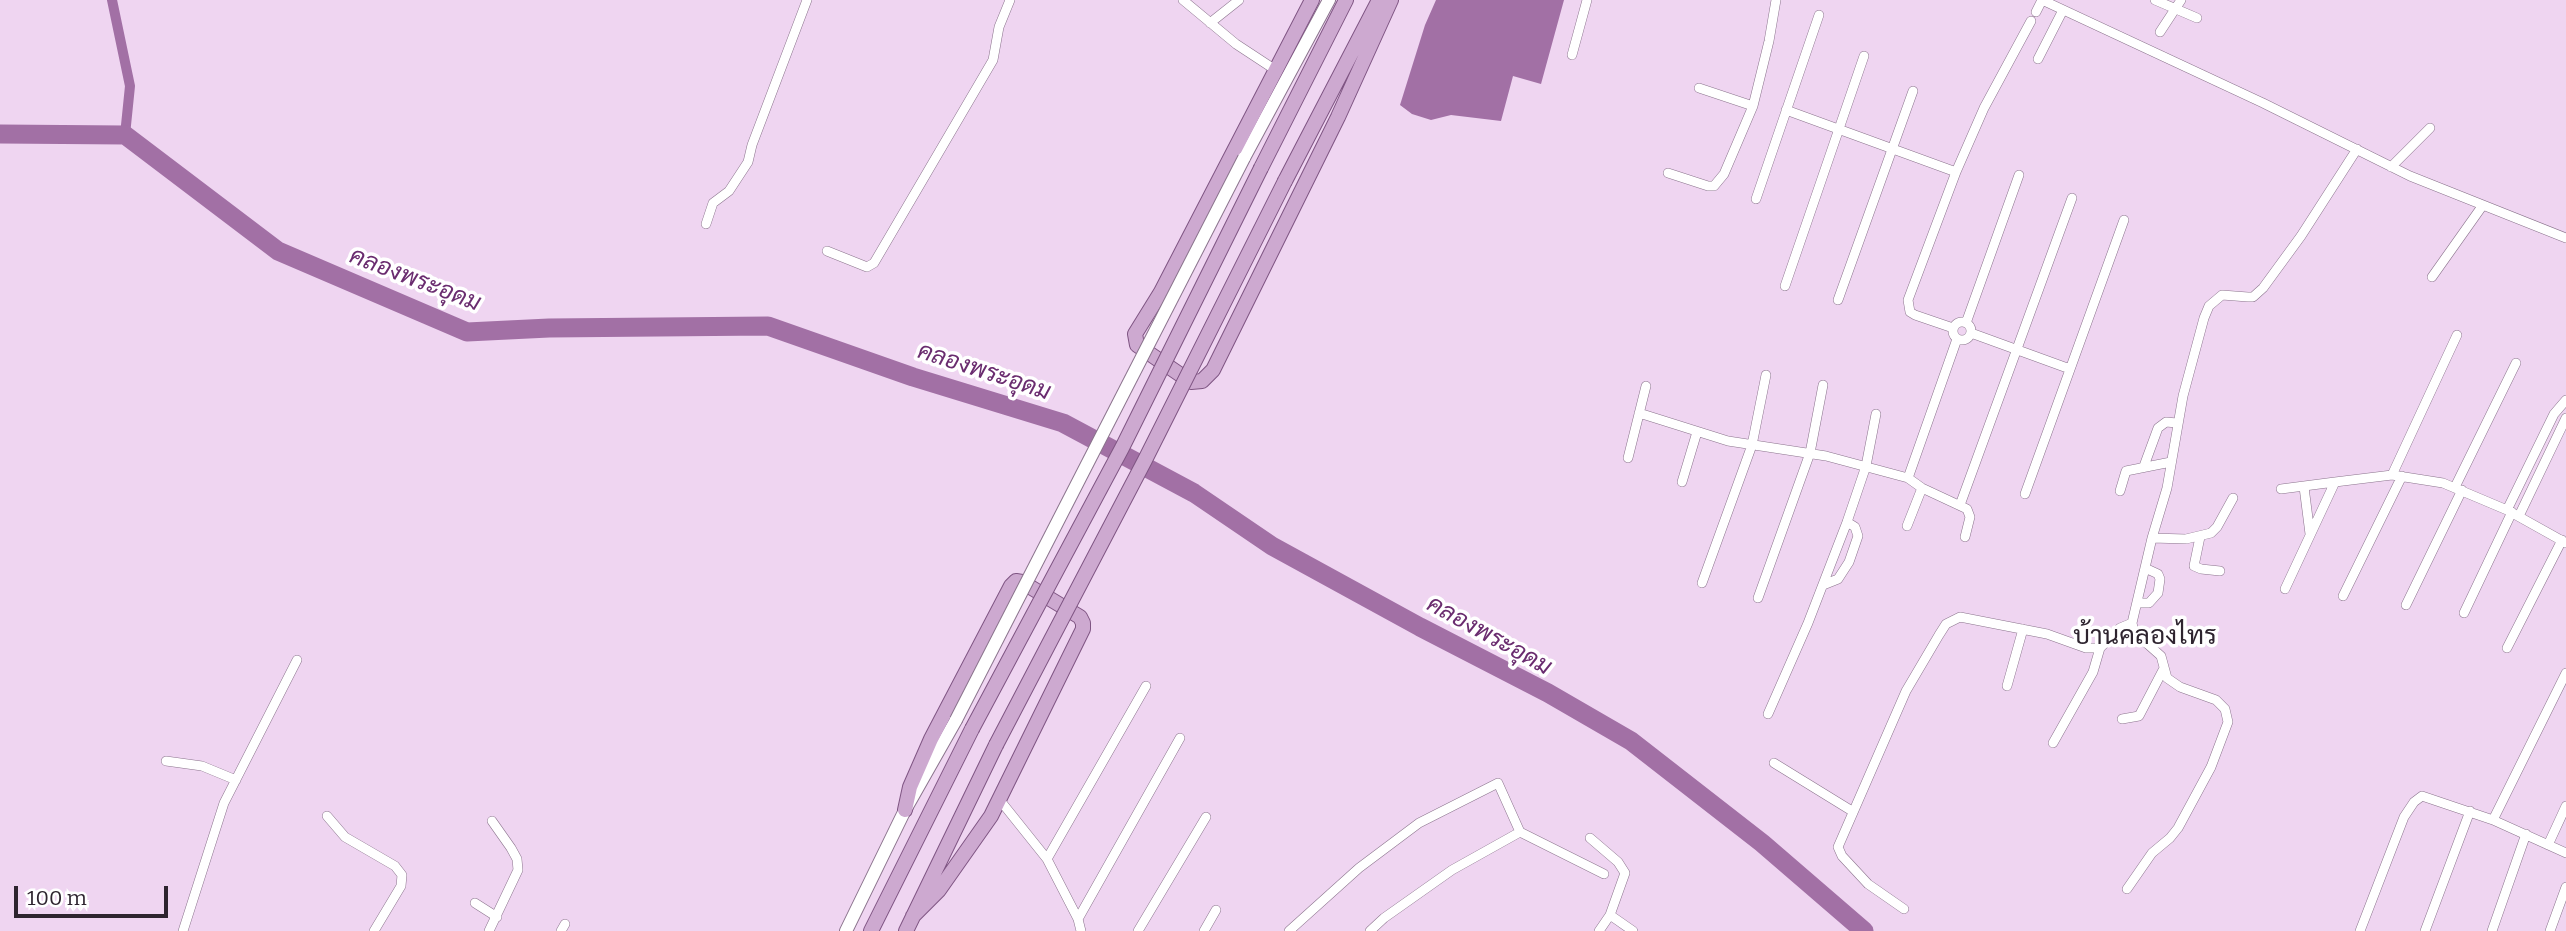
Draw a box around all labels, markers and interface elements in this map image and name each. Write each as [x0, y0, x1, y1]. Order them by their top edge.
water label: คลองพระอุดม [345, 242, 485, 318]
water label: คลองพระอุดม [914, 337, 1054, 407]
water label: คลองพระอุดม [1422, 590, 1556, 682]
district label: บ้านคลองไทร [2073, 621, 2217, 653]
scale bar [18, 872, 172, 916]
text: 100 m [27, 885, 87, 911]

